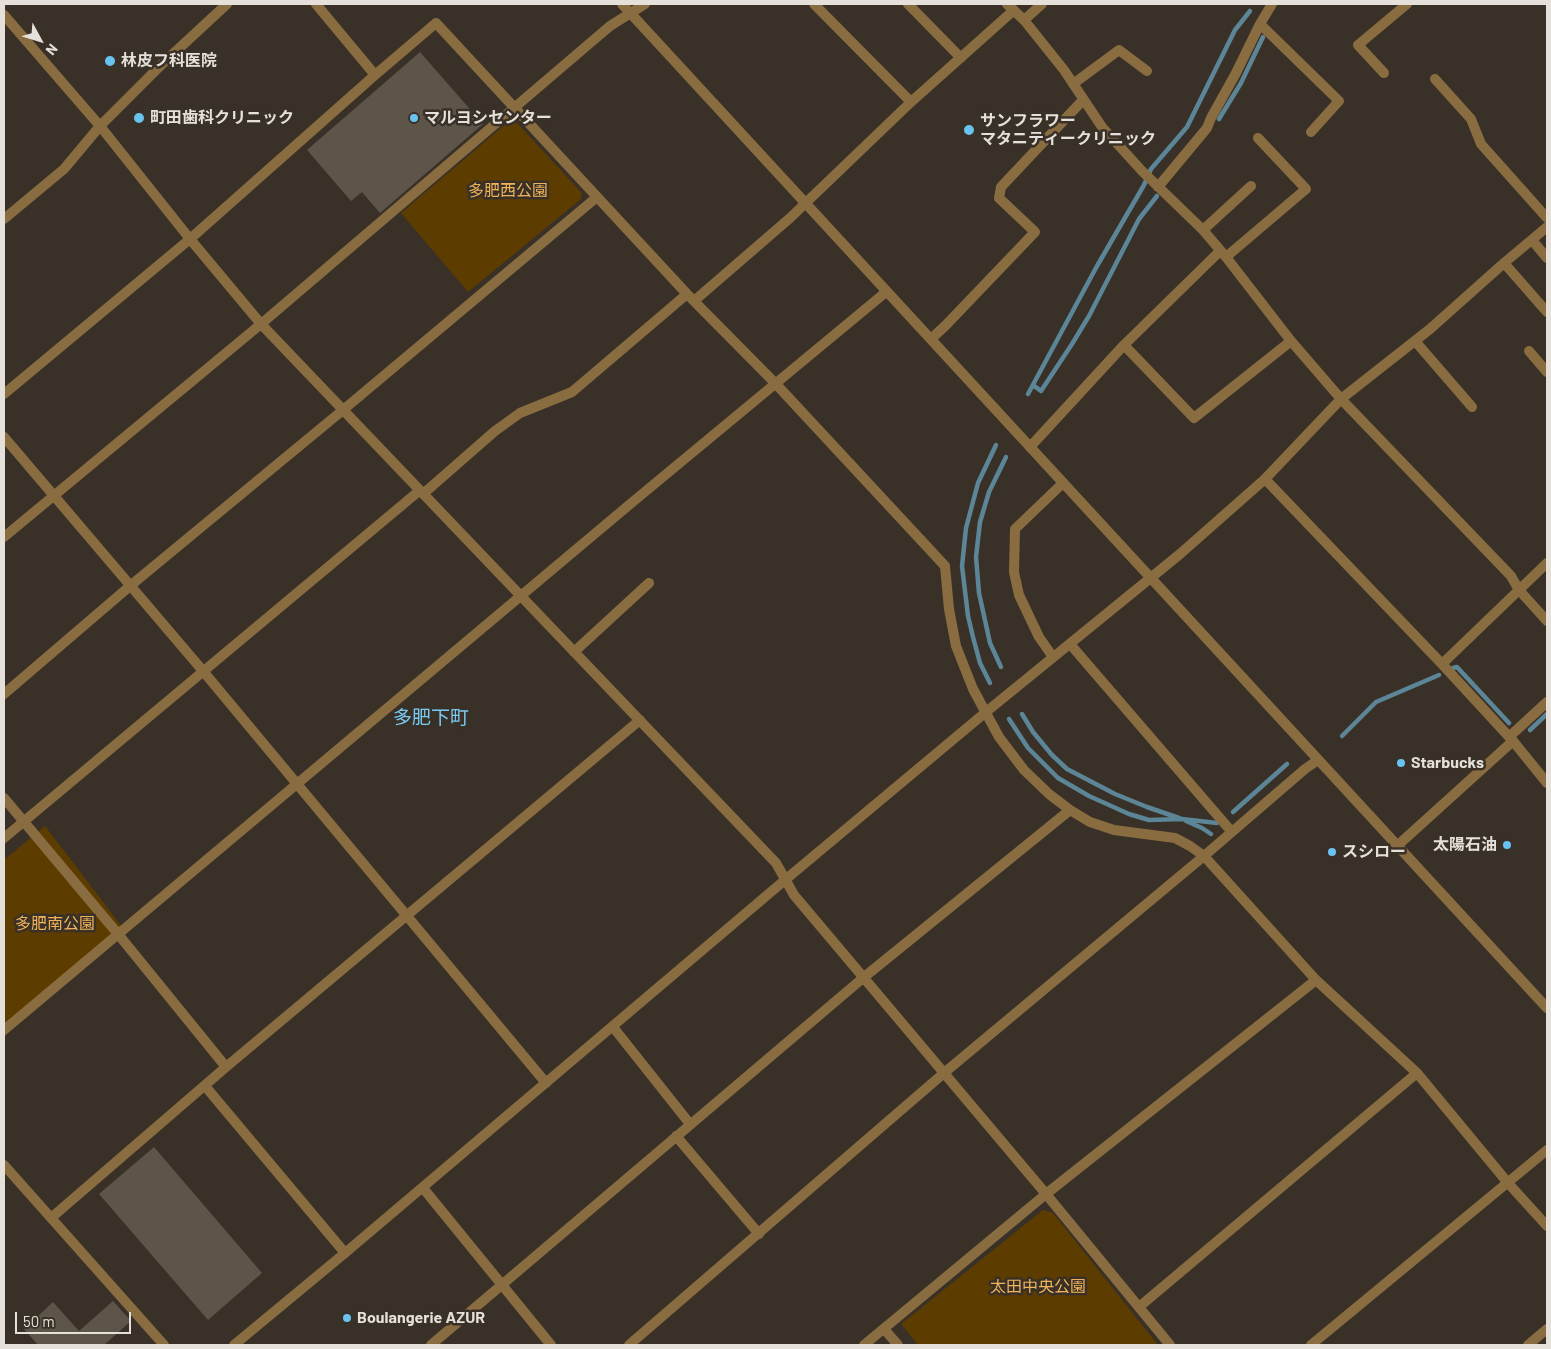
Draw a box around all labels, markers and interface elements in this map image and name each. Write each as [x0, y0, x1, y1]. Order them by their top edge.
north arrow [15, 15, 65, 65]
text: N [43, 41, 62, 59]
place label: 林皮フ科医院 [121, 51, 217, 71]
marker: 林皮フ科医院 [103, 54, 117, 68]
place label: 町田歯科クリニック [150, 108, 294, 128]
place label: マルヨシセンター [424, 108, 552, 128]
marker: 町田歯科クリニック [132, 111, 146, 125]
place label: サンフラワー マタニティークリニック [980, 111, 1156, 149]
marker: マルヨシセンター [408, 112, 420, 124]
marker: サンフラワー マタニティークリニック [962, 123, 976, 137]
park label: 多肥西公園 [468, 181, 548, 201]
district label: 多肥下町 [393, 707, 469, 729]
place label: Starbucks [1411, 753, 1484, 773]
marker: Starbucks [1395, 757, 1407, 769]
place label: 太陽石油 [1433, 835, 1497, 855]
marker: 太陽石油 [1501, 839, 1513, 851]
place label: スシロー [1342, 842, 1406, 862]
marker: スシロー [1326, 846, 1338, 858]
park label: 多肥南公園 [15, 914, 95, 934]
park label: 太田中央公園 [990, 1277, 1086, 1297]
scale bar [18, 1302, 134, 1334]
place label: Boulangerie AZUR [357, 1308, 485, 1328]
text: 50 m [23, 1312, 55, 1330]
marker: Boulangerie AZUR [341, 1312, 353, 1324]

